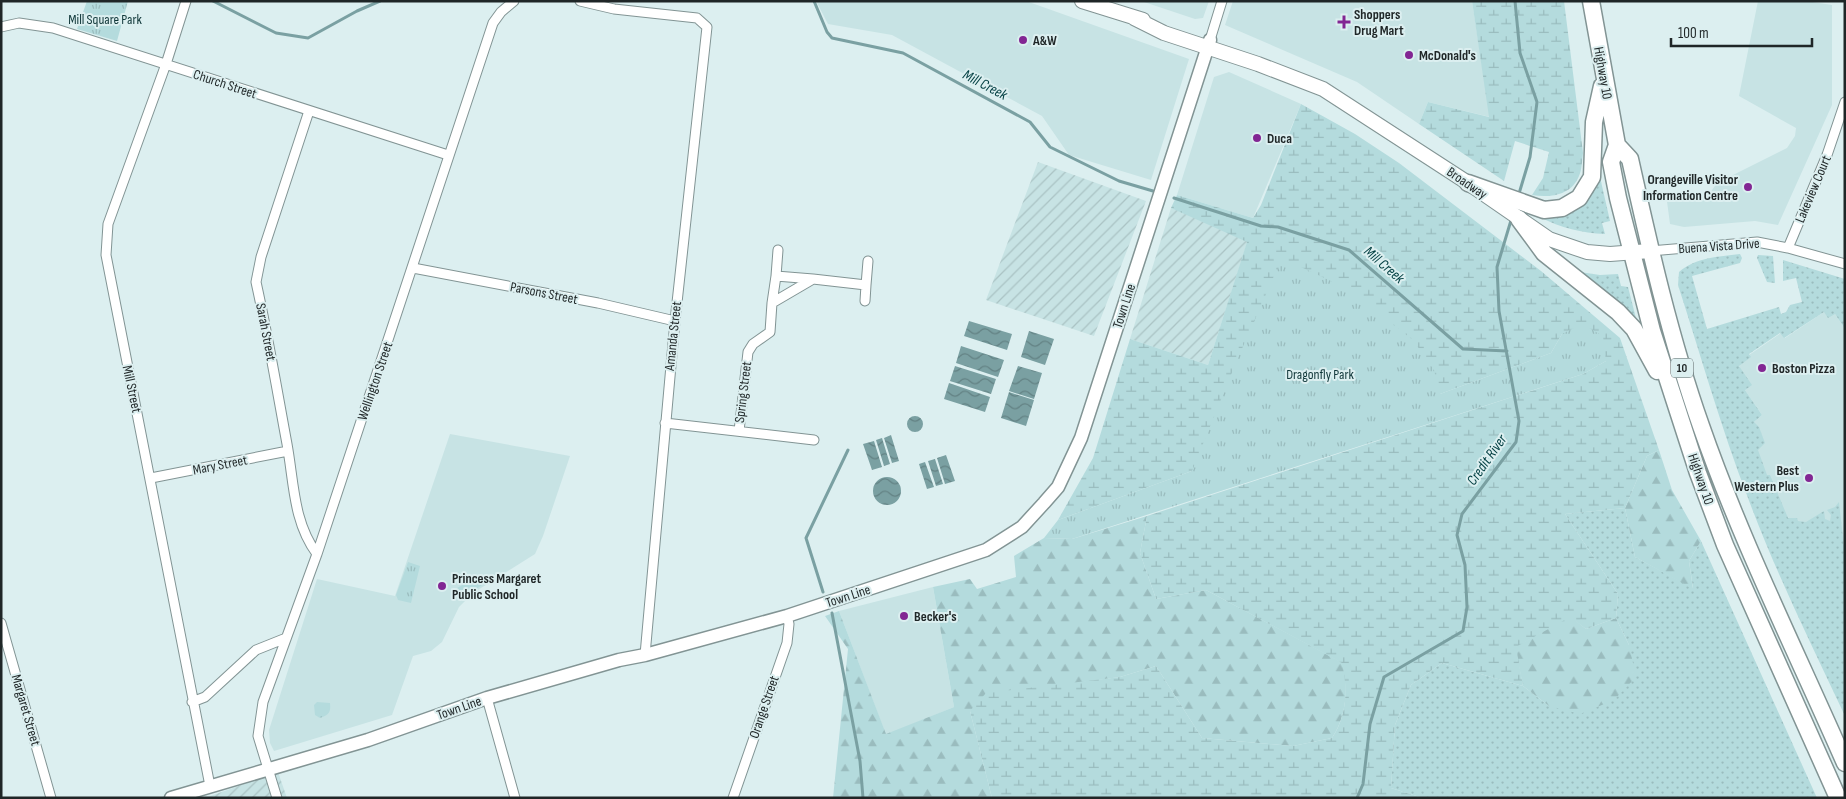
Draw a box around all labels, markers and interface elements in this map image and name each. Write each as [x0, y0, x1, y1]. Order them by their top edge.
place label: Shoppers Drug Mart [1354, 6, 1404, 39]
park label: Mill Square Park [68, 11, 142, 28]
scale bar [1671, 15, 1812, 47]
marker: Shoppers Drug Mart [1338, 16, 1350, 28]
text: 100 m [1678, 24, 1709, 43]
place label: A&W [1032, 32, 1057, 49]
marker: A&W [1017, 34, 1029, 46]
street label: Highway 10 [1590, 45, 1616, 101]
place label: McDonald's [1419, 47, 1476, 64]
marker: McDonald's [1403, 49, 1415, 61]
water label: Mill Creek [960, 65, 1011, 105]
street label: Church Street [191, 66, 259, 102]
place label: Duca [1267, 130, 1292, 147]
marker: Duca [1251, 132, 1263, 144]
street label: Lakeview Court [1791, 153, 1835, 225]
street label: Broadway [1443, 163, 1491, 203]
place label: Orangeville Visitor Information Centre [1643, 171, 1739, 204]
marker: Orangeville Visitor Information Centre [1742, 181, 1754, 193]
street label: Buena Vista Drive [1678, 235, 1760, 257]
water label: Mill Creek [1360, 242, 1409, 288]
street label: Parsons Street [509, 278, 579, 308]
street label: Town Line [1109, 281, 1139, 331]
street label: Amanda Street [661, 300, 685, 373]
street label: Sarah Street [252, 302, 280, 362]
street label: Wellington Street [354, 340, 396, 422]
road number: 10 [1671, 358, 1693, 378]
street label: Spring Street [731, 360, 755, 424]
place label: Boston Pizza [1772, 360, 1835, 377]
marker: Boston Pizza [1756, 362, 1768, 374]
street label: Mill Street [119, 364, 145, 414]
park label: Dragonfly Park [1286, 366, 1354, 383]
water label: Credit River [1463, 430, 1512, 489]
street label: Mary Street [191, 451, 249, 479]
street label: Highway 10 [1684, 451, 1718, 507]
place label: Best Western Plus [1734, 462, 1799, 495]
marker: Best Western Plus [1803, 472, 1815, 484]
place label: Princess Margaret Public School [452, 570, 542, 603]
marker: Princess Margaret Public School [436, 580, 448, 592]
street label: Town Line [823, 581, 873, 611]
place label: Becker's [914, 608, 957, 625]
marker: Becker's [898, 610, 910, 622]
street label: Margaret Street [8, 672, 44, 748]
street label: Orange Street [745, 673, 783, 741]
street label: Town Line [434, 692, 484, 724]

